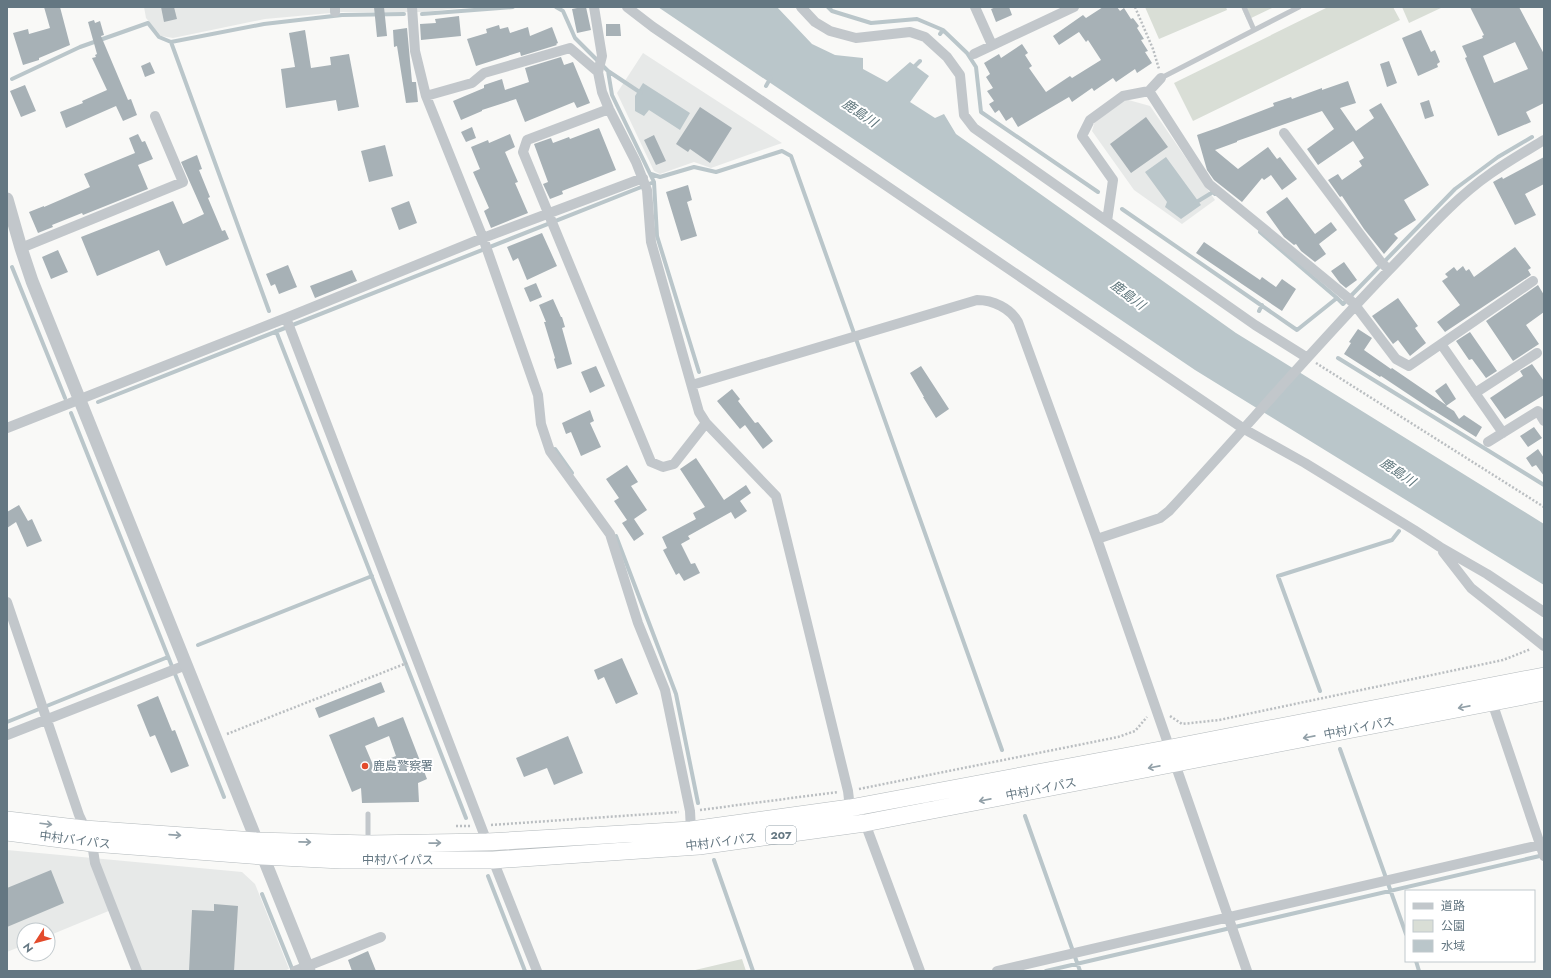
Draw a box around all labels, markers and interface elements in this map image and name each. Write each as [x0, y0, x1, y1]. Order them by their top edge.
water label: 鹿島川 [839, 94, 883, 133]
water label: 鹿島川 [1107, 276, 1151, 316]
water label: 鹿島川 [1377, 453, 1421, 492]
one-way arrow [1458, 704, 1471, 712]
street label: 中村バイパス [1322, 712, 1396, 744]
one-way arrow [1303, 733, 1316, 741]
place label: 鹿島警察署 [373, 757, 433, 775]
marker: 鹿島警察署 [360, 761, 370, 771]
one-way arrow [1148, 764, 1161, 772]
street label: 中村バイパス [1004, 773, 1078, 805]
one-way arrow [979, 796, 992, 804]
one-way arrow [39, 820, 52, 828]
road number: 207 [766, 826, 796, 844]
street label: 中村バイパス [38, 827, 112, 853]
street label: 中村バイパス [684, 829, 758, 855]
one-way arrow [168, 832, 181, 839]
one-way arrow [298, 838, 311, 846]
one-way arrow [428, 839, 441, 847]
street label: 中村バイパス [362, 851, 434, 869]
legend [1405, 890, 1535, 962]
text: 道路 [1441, 897, 1465, 915]
text: 公園 [1441, 917, 1465, 935]
north arrow [16, 922, 56, 962]
text: 水域 [1441, 937, 1465, 955]
text: N [19, 940, 37, 956]

